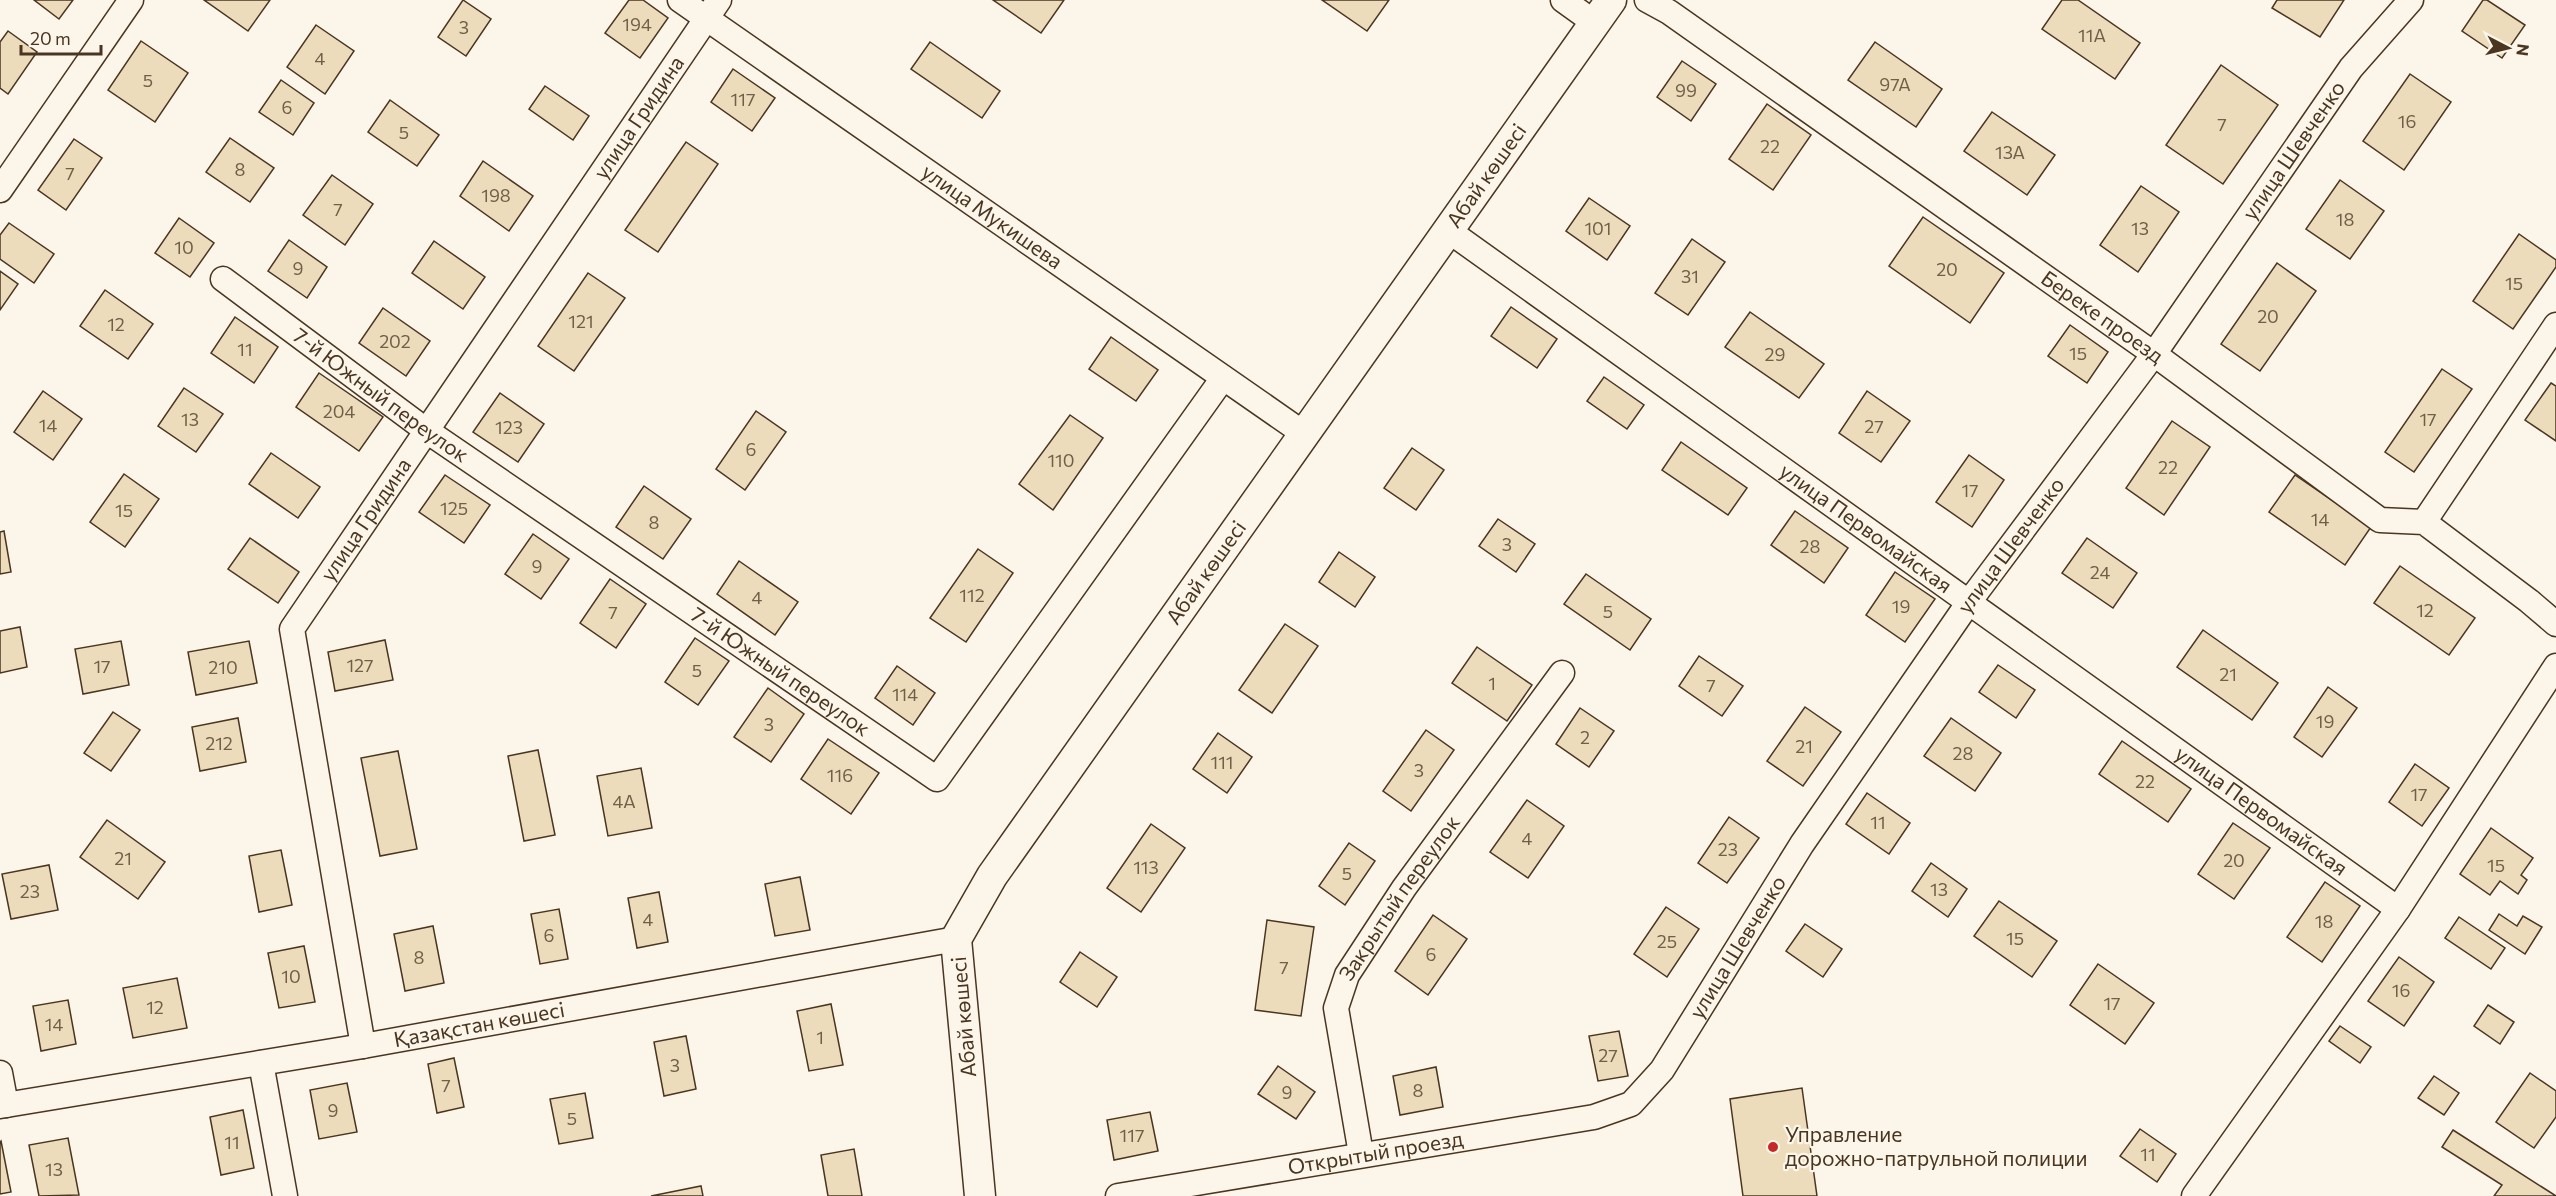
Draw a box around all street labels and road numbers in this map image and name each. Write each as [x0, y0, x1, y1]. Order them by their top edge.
street label: улица Гридина [587, 51, 688, 183]
street label: улица Шевченко [2236, 75, 2349, 224]
street label: Абай көшесі [1440, 118, 1531, 232]
street label: улица Мукишева [918, 158, 1068, 273]
street label: Береке проезд [2037, 265, 2169, 368]
street label: 7-й Южный переулок [289, 322, 474, 467]
street label: улица Гридина [314, 453, 415, 585]
street label: улица Первомайская [1776, 457, 1957, 597]
street label: улица Шевченко [1951, 472, 2069, 617]
street label: Абай көшесі [1160, 515, 1250, 629]
street label: 7-й Южный переулок [687, 601, 875, 741]
street label: улица Первомайская [2171, 740, 2353, 880]
street label: Закрытый переулок [1333, 810, 1464, 985]
street label: улица Шевченко [1683, 871, 1790, 1023]
street label: Абай көшесі [945, 956, 980, 1079]
street label: Қазақстан көшесі [391, 996, 566, 1051]
street label: Открытый проезд [1286, 1125, 1465, 1179]

